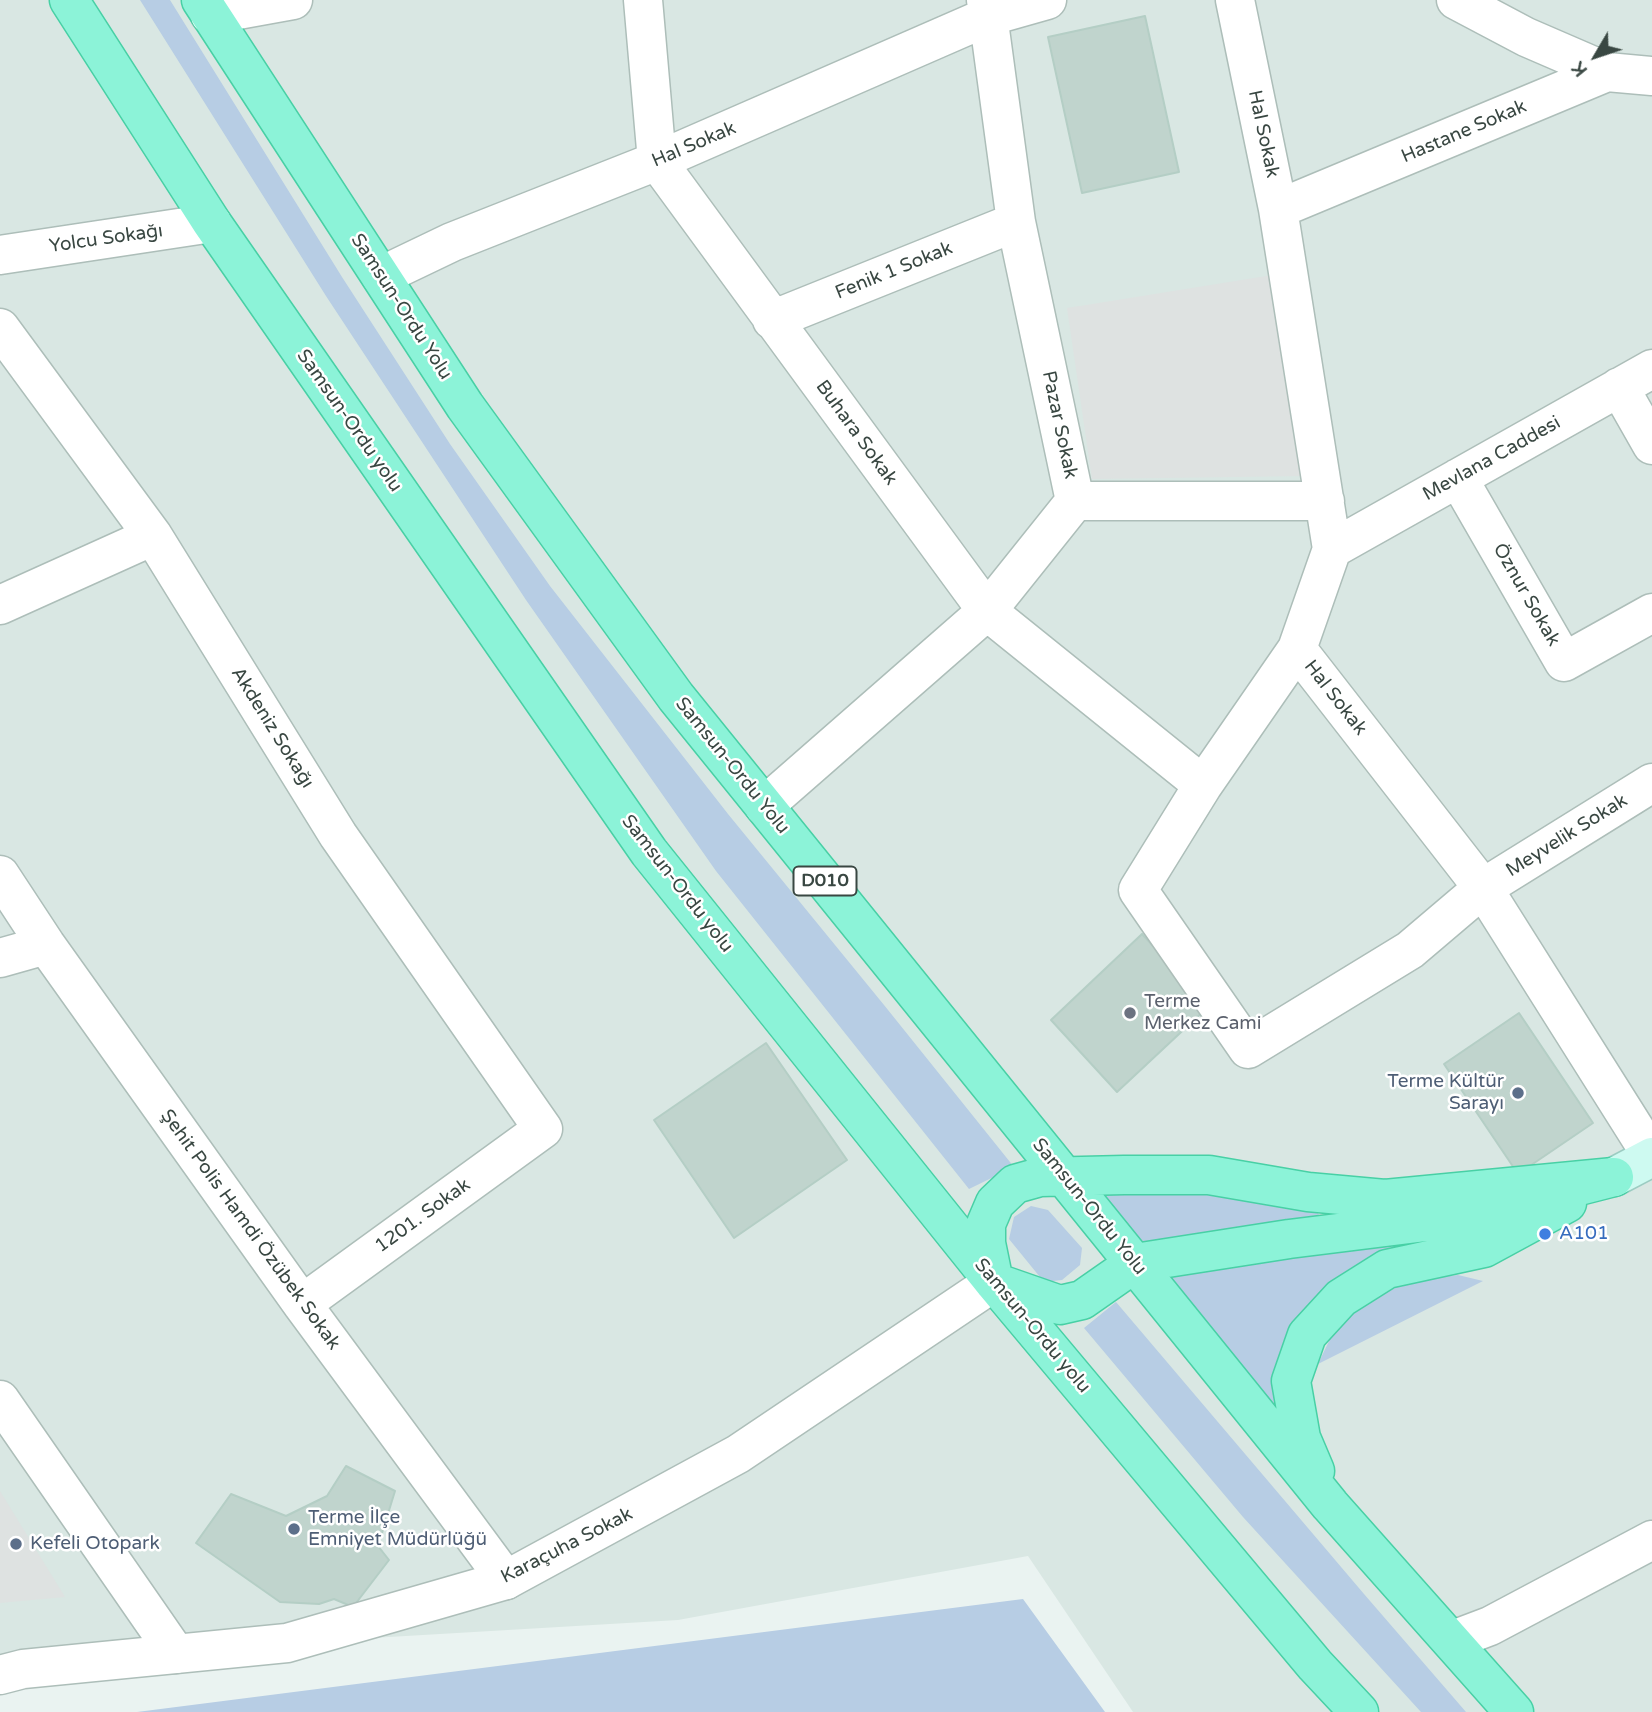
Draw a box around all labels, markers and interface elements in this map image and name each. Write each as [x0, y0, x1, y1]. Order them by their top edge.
north arrow [1561, 21, 1631, 91]
text: K [1567, 57, 1592, 81]
street label: Hal Sokak [1243, 88, 1283, 180]
street label: Hastane Sokak [1398, 95, 1530, 169]
street label: Hal Sokak [649, 117, 739, 173]
street label: Yolcu Sokağı [48, 220, 164, 258]
street label: Samsun-Ordu Yolu [345, 230, 457, 384]
street label: Fenik 1 Sokak [832, 237, 956, 305]
street label: Samsun-Ordu yolu [291, 345, 407, 497]
street label: Pazar Sokak [1036, 369, 1082, 481]
street label: Buhara Sokak [810, 376, 902, 490]
street label: Mevlana Caddesi [1419, 412, 1565, 506]
street label: Öznur Sokak [1487, 540, 1565, 650]
street label: Hal Sokak [1299, 656, 1371, 740]
street label: Akdeniz Sokağı [226, 663, 318, 793]
street label: Samsun-Ordu Yolu [670, 693, 794, 839]
street label: Meyvelik Sokak [1502, 790, 1632, 882]
street label: Samsun-Ordu yolu [616, 811, 738, 957]
road number: D010 [794, 866, 856, 896]
place label: Terme Merkez Cami [1144, 991, 1262, 1035]
marker: Terme Merkez Cami [1122, 1005, 1138, 1021]
place label: Terme Kültür Sarayı [1387, 1071, 1504, 1115]
marker: Terme Kültür Sarayı [1510, 1085, 1526, 1101]
street label: Şehit Polis Hamdi Özübek Sokak [155, 1105, 345, 1355]
street label: Samsun-Ordu Yolu [1027, 1134, 1151, 1280]
street label: 1201. Sokak [371, 1174, 475, 1258]
place label: A101 [1559, 1223, 1609, 1245]
marker: A101 [1537, 1226, 1553, 1242]
street label: Samsun-Ordu yolu [969, 1254, 1095, 1398]
street label: Karaçuha Sokak [497, 1503, 637, 1589]
place label: Terme İlçe Emniyet Müdürlüğü [308, 1507, 487, 1551]
marker: Terme İlçe Emniyet Müdürlüğü [286, 1521, 302, 1537]
place label: Kefeli Otopark [30, 1533, 160, 1555]
marker: Kefeli Otopark [8, 1536, 24, 1552]

